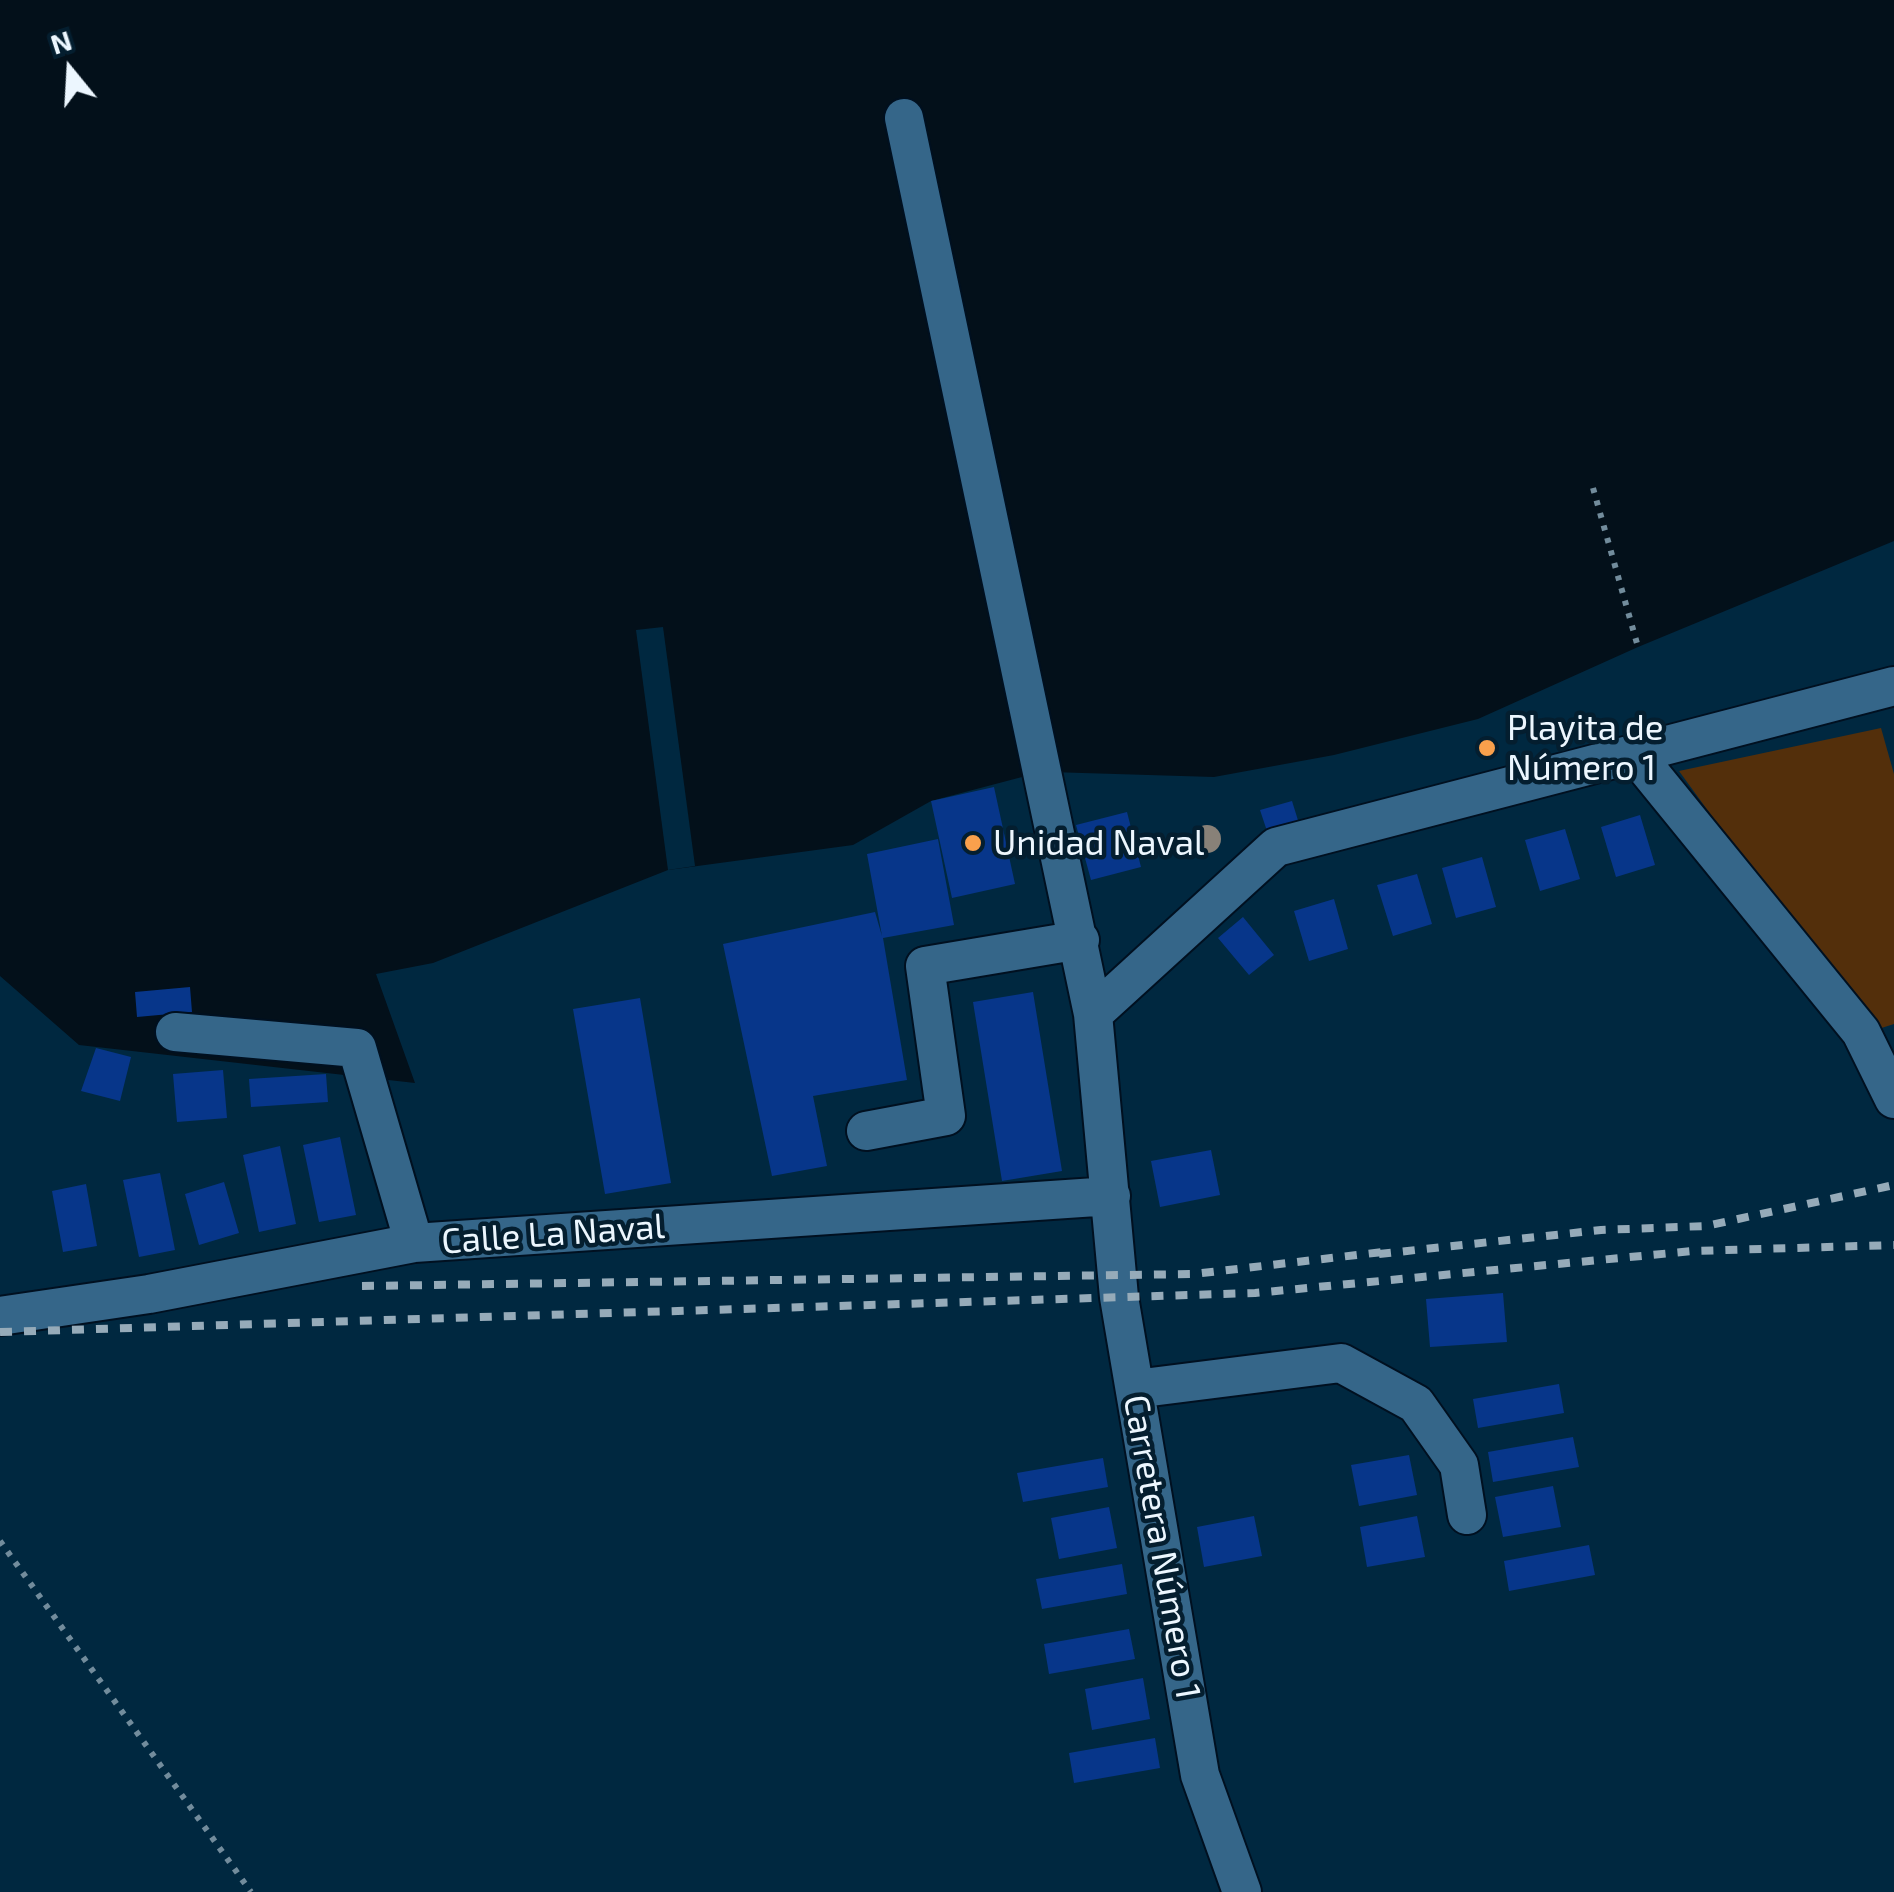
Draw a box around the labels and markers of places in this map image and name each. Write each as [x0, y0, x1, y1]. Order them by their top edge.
place label: Playita de Número 1 [1507, 707, 1664, 789]
marker: Playita de Número 1 [1476, 737, 1498, 759]
place label: Unidad Naval [993, 822, 1204, 864]
marker: Unidad Naval [962, 832, 984, 854]

